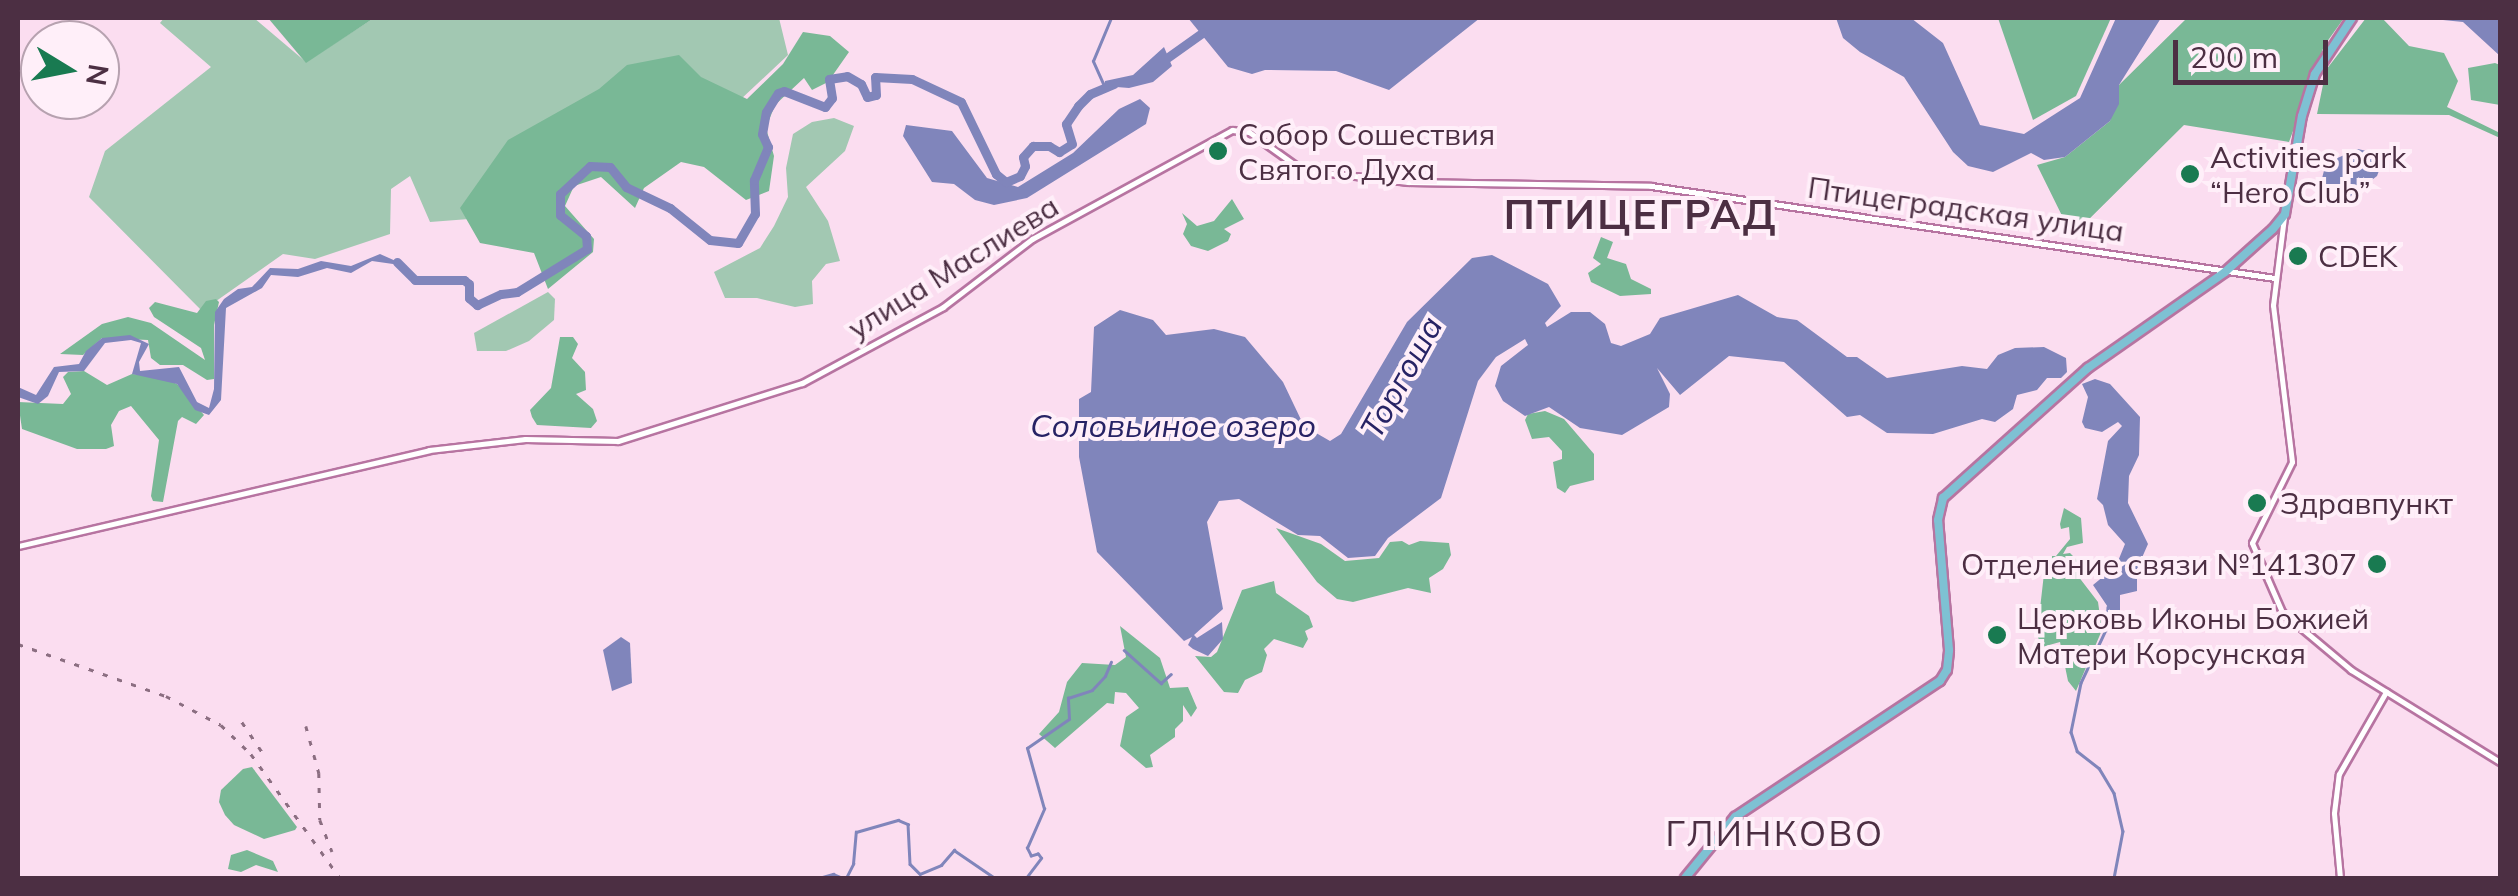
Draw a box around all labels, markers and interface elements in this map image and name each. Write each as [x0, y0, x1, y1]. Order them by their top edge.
north arrow [20, 20, 120, 120]
scale bar [2178, 20, 2333, 82]
text: 200 m [2190, 38, 2278, 76]
text: N [79, 61, 117, 88]
place label: Собор Сошествия Святого Духа [1238, 116, 1495, 186]
place label: Activities park “Hero Club” [2210, 139, 2406, 210]
marker: Собор Сошествия Святого Духа [1207, 140, 1229, 162]
marker: Activities park “Hero Club” [2179, 163, 2201, 185]
street label: Птицеградская улица [1806, 169, 2126, 249]
street label: улица Маслиева [841, 188, 1065, 346]
district label: ПТИЦЕГРАД [1504, 190, 1778, 238]
place label: CDEK [2318, 238, 2398, 274]
marker: CDEK [2287, 245, 2309, 267]
water label: Торгоша [1352, 309, 1450, 445]
water label: Соловьиное озеро [1030, 406, 1316, 444]
place label: Здравпункт [2280, 485, 2453, 521]
marker: Здравпункт [2244, 490, 2270, 516]
place label: Отделение связи №141307 [1961, 546, 2357, 582]
marker: Отделение связи №141307 [2366, 553, 2388, 575]
place label: Церковь Иконы Божией Матери Корсунская [2017, 600, 2369, 670]
marker: Церковь Иконы Божией Матери Корсунская [1986, 624, 2008, 646]
district label: ГЛИНКОВО [1666, 812, 1884, 854]

